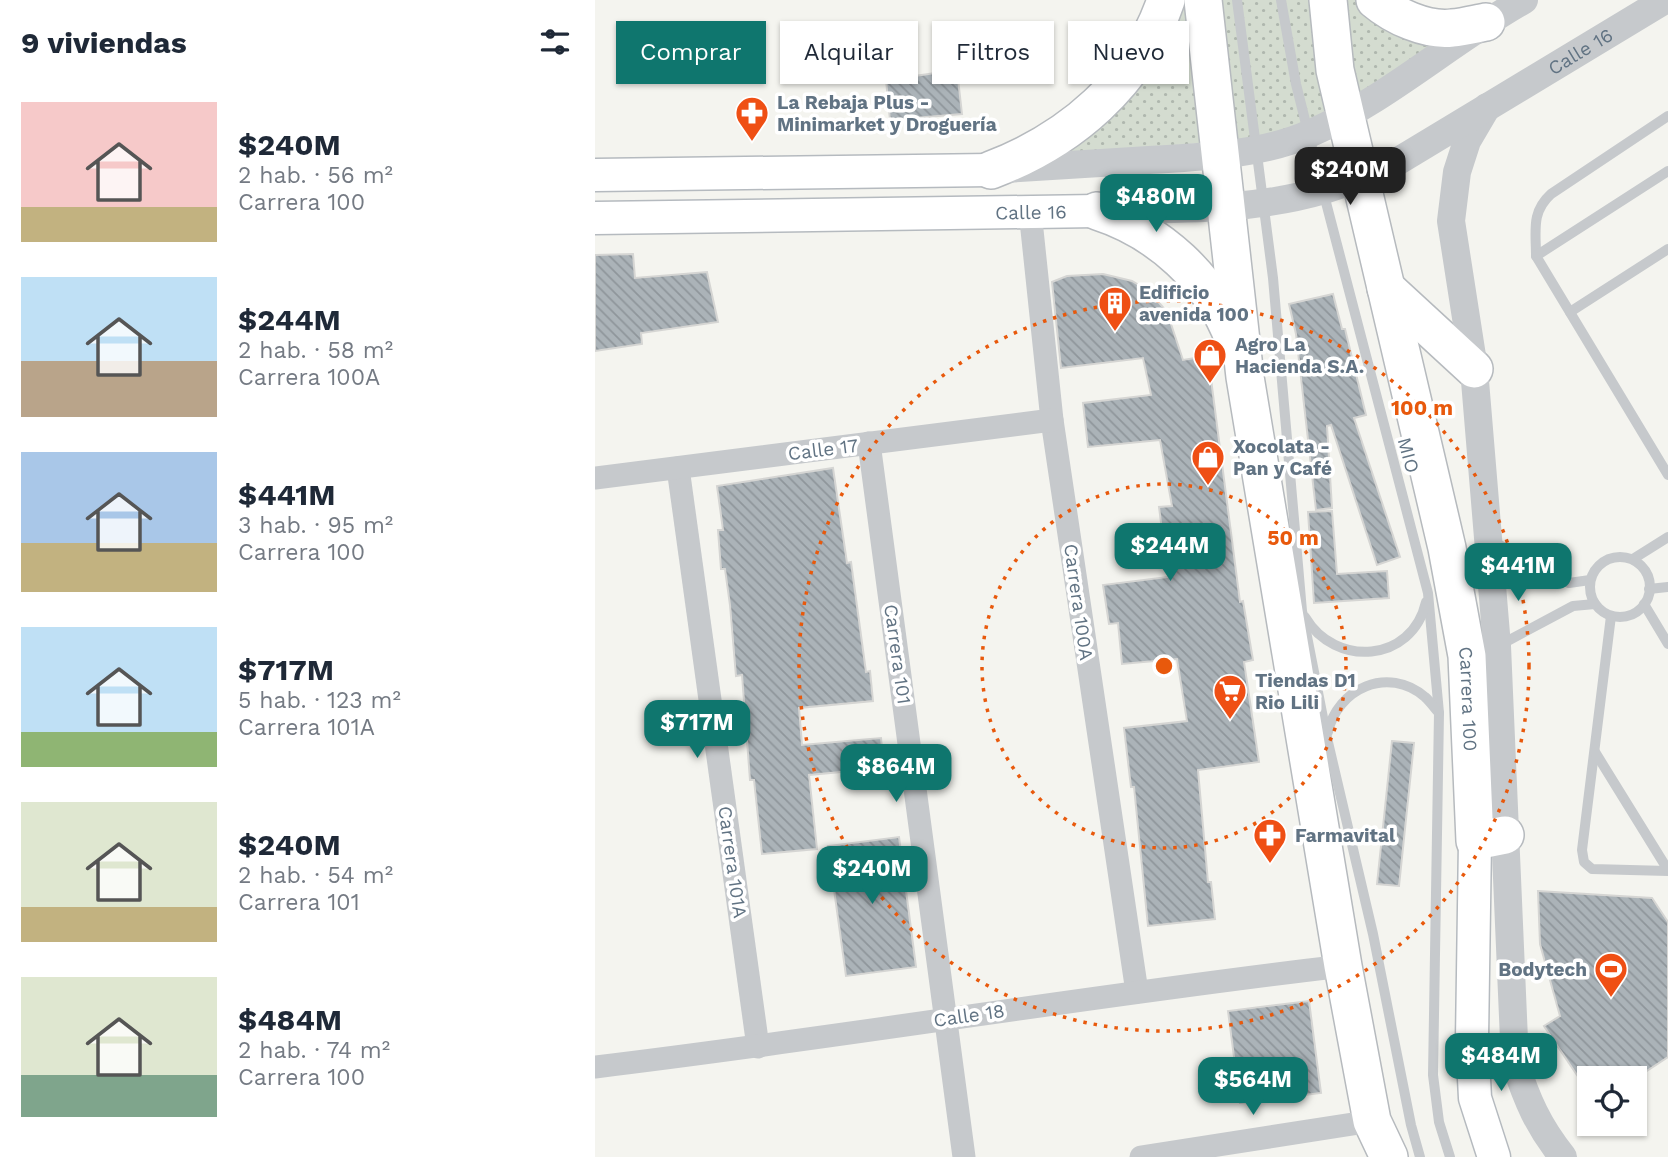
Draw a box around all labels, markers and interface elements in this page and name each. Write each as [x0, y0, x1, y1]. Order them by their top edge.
chip: Comprar [616, 21, 766, 84]
chip: Alquilar [780, 21, 918, 84]
chip: Filtros [932, 21, 1054, 84]
chip: Nuevo [1068, 21, 1189, 84]
icon: filters [536, 23, 574, 61]
street label: Calle 16 [1544, 23, 1617, 80]
text: 9 viviendas [21, 25, 187, 60]
place label: La Rebaja Plus - Minimarket y Droguería [777, 91, 997, 136]
pharmacy icon: La Rebaja Plus - Minimarket y Droguería [733, 94, 771, 143]
text: $240M [238, 127, 341, 162]
icon: home [77, 130, 161, 214]
pin: $240M [1301, 148, 1399, 207]
text: $240M [1311, 156, 1389, 183]
text: 2 hab. · 56 m² [238, 162, 393, 189]
pin: $480M [1107, 174, 1205, 234]
text: $480M [1116, 183, 1196, 210]
text: Carrera 100 [238, 189, 365, 216]
street label: Calle 16 [995, 200, 1067, 224]
place label: Edificio avenida 100 [1139, 281, 1249, 326]
building icon: Edificio avenida 100 [1096, 284, 1134, 333]
text: $244M [238, 302, 341, 337]
icon: home [77, 305, 161, 389]
place label: Agro La Hacienda S.A. [1235, 333, 1364, 378]
shop icon: Agro La Hacienda S.A. [1191, 336, 1229, 385]
text: 2 hab. · 58 m² [238, 337, 393, 364]
text: Carrera 100A [238, 364, 380, 391]
text: 100 m [1391, 395, 1453, 420]
street label: Calle 17 [787, 434, 859, 465]
place label: Xocolata - Pan y Café [1233, 435, 1332, 480]
street label: MIO [1393, 435, 1424, 476]
shop icon: Xocolata - Pan y Café [1189, 438, 1227, 487]
text: $441M [238, 477, 336, 512]
icon: home [77, 480, 161, 564]
text: 3 hab. · 95 m² [238, 512, 393, 539]
pin: $244M [1121, 524, 1219, 583]
text: 50 m [1267, 525, 1319, 550]
text: $244M [1131, 532, 1209, 559]
text: Carrera 100 [238, 539, 365, 566]
street label: Carrera 100A [1059, 542, 1098, 662]
pin: $441M [1469, 544, 1567, 603]
text: $441M [1481, 552, 1555, 579]
street label: Carrera 101 [879, 603, 916, 705]
street label: Carrera 100 [1453, 645, 1482, 752]
text: $717M [238, 652, 334, 687]
centre of rings [1152, 654, 1176, 678]
icon: home [77, 655, 161, 739]
place label: Tiendas D1 Rio Lili [1255, 669, 1356, 714]
supermarket icon: Tiendas D1 Rio Lili [1211, 672, 1249, 721]
text: 5 hab. · 123 m² [238, 687, 401, 714]
pin: $717M [648, 700, 746, 760]
text: $717M [660, 709, 734, 736]
text: Carrera 101A [238, 714, 375, 741]
pin: $864M [847, 744, 945, 804]
text: $864M [856, 753, 936, 780]
street label: Carrera 101A [713, 804, 752, 920]
pharmacy icon: Farmavital [1251, 816, 1289, 865]
place label: Farmavital [1295, 824, 1396, 847]
text: $240M [238, 827, 341, 862]
icon: home [77, 830, 161, 914]
pin: $240M [823, 846, 921, 906]
text: $240M [833, 855, 911, 882]
text: 2 hab. · 54 m² [238, 862, 393, 889]
text: Carrera 101 [238, 889, 360, 916]
sports icon: Bodytech [1592, 950, 1630, 999]
place label: Bodytech [1498, 958, 1587, 981]
street label: Calle 18 [932, 999, 1006, 1032]
text: $484M [238, 1002, 342, 1037]
icon: home [77, 1005, 161, 1089]
pin: $484M [1452, 1034, 1550, 1093]
text: 2 hab. · 74 m² [238, 1037, 390, 1064]
text: $484M [1461, 1042, 1541, 1069]
pin: $564M [1204, 1058, 1302, 1117]
text: Carrera 100 [238, 1064, 365, 1091]
text: $564M [1214, 1066, 1292, 1093]
map controls [1577, 1066, 1647, 1136]
button: locate [1577, 1066, 1647, 1136]

